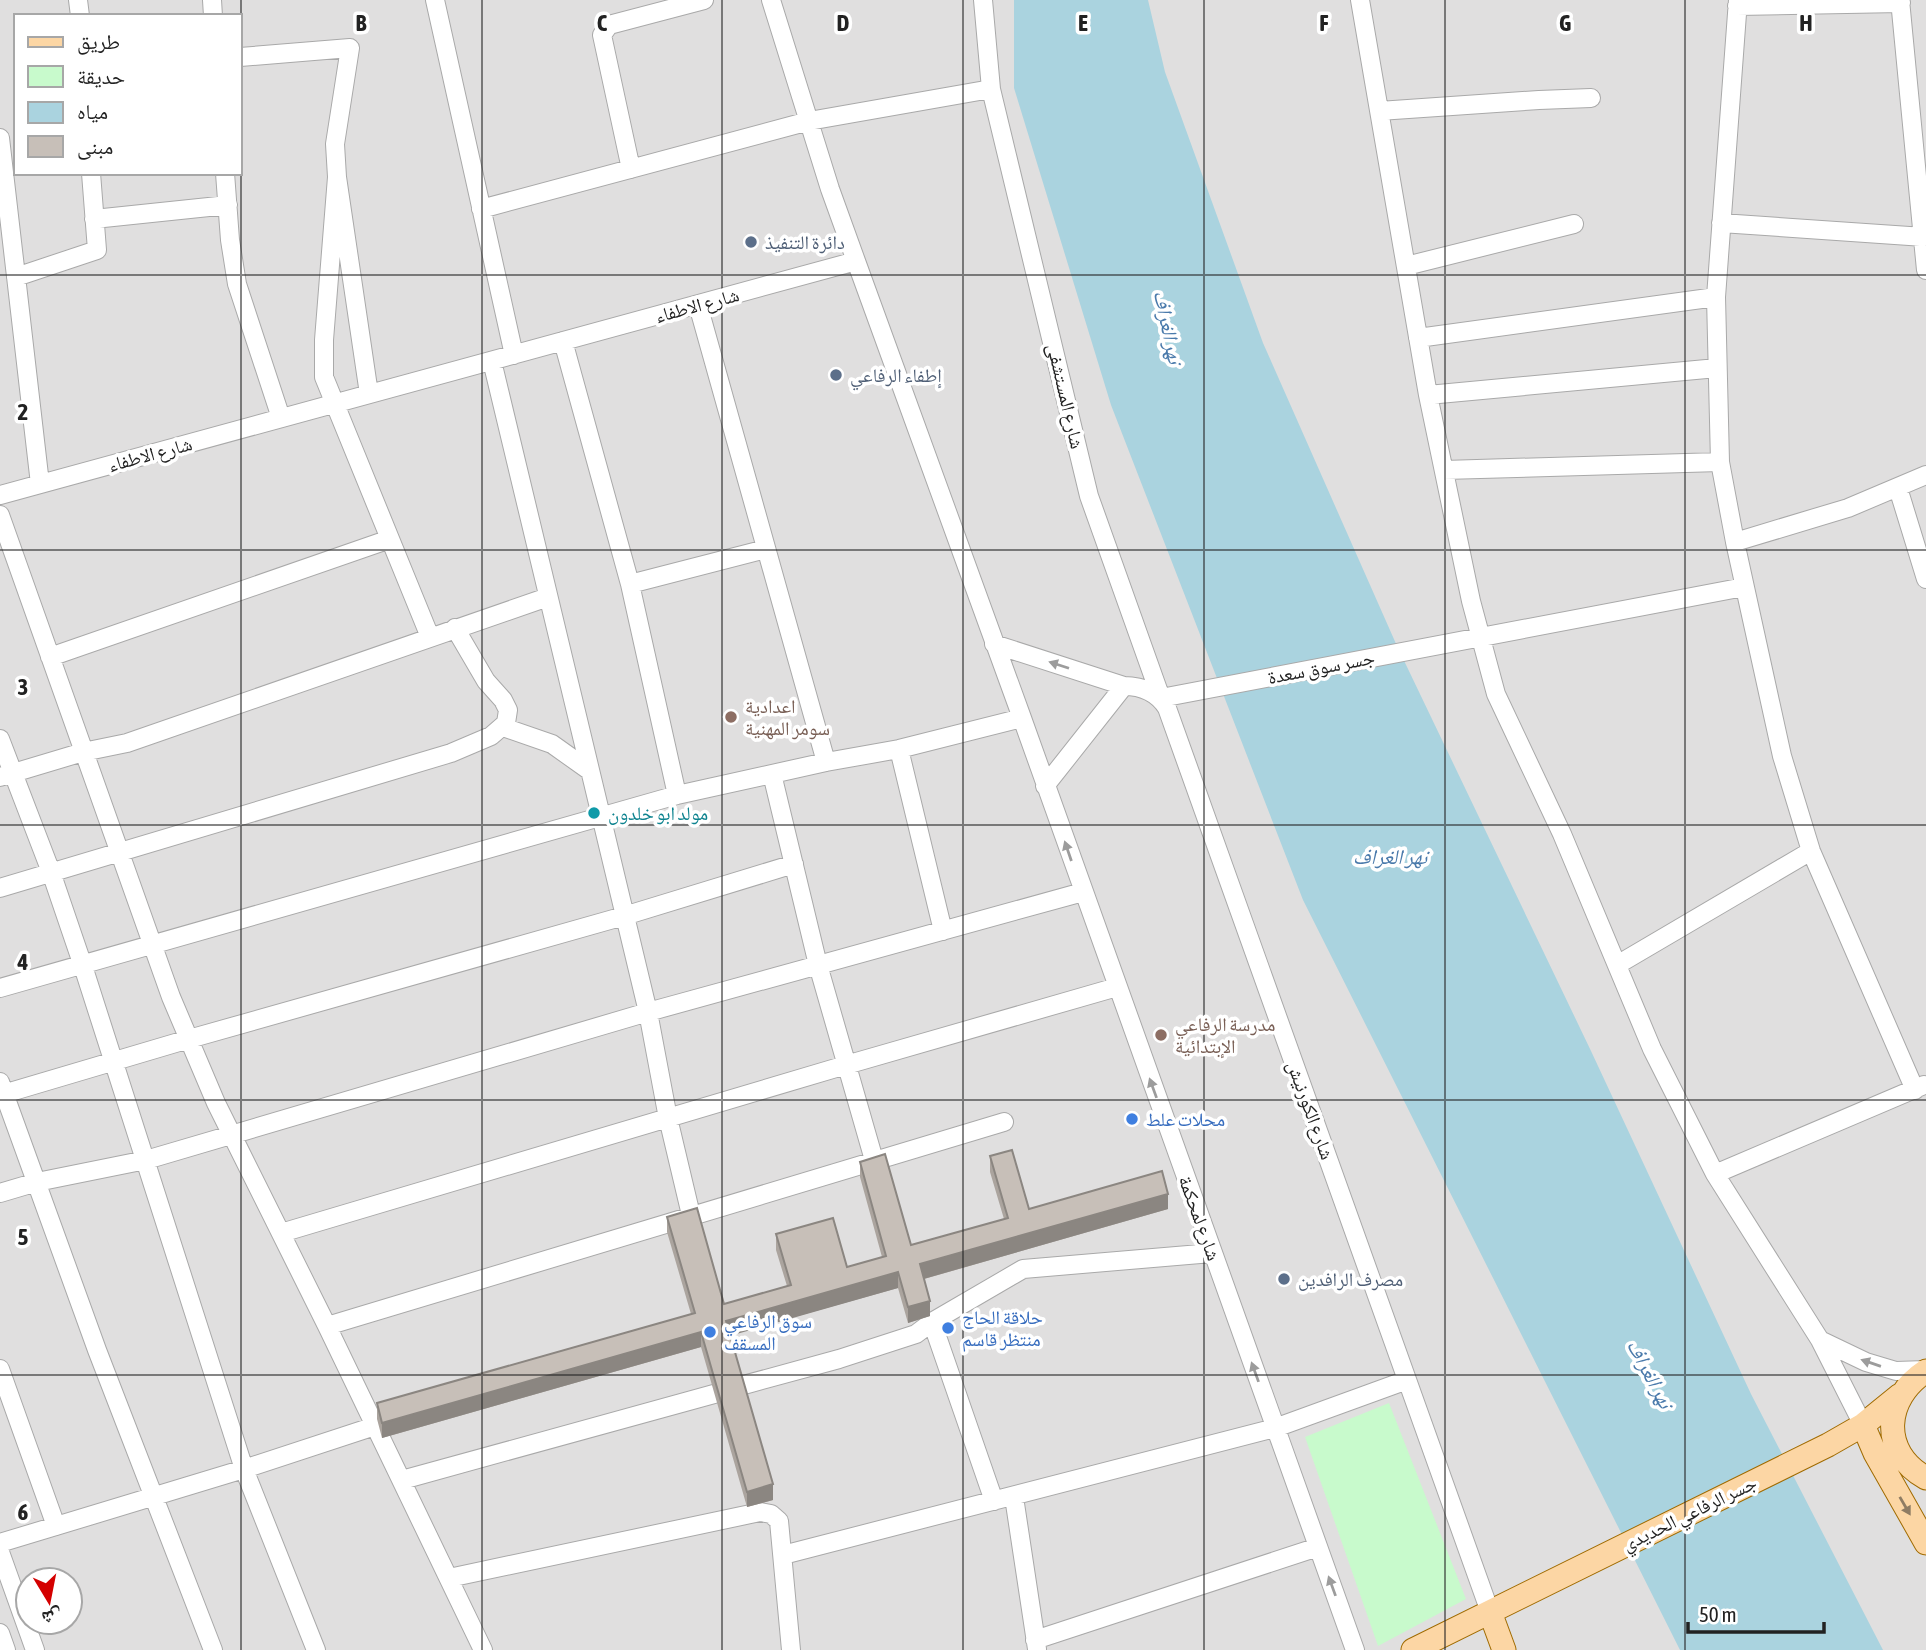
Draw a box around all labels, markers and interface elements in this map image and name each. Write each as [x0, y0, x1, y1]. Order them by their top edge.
text: B [356, 10, 367, 36]
text: C [597, 10, 608, 36]
text: D [837, 10, 850, 36]
text: E [1078, 10, 1088, 36]
text: F [1319, 10, 1329, 36]
text: G [1559, 10, 1571, 36]
text: H [1799, 10, 1813, 36]
legend [14, 14, 242, 175]
text: طريق [77, 29, 120, 55]
text: حديقة [77, 64, 125, 88]
text: مياه [77, 99, 108, 123]
text: مبنى [77, 134, 113, 160]
place label: دائرة التنفيذ [765, 231, 845, 254]
marker: دائرة التنفيذ [743, 234, 759, 250]
street label: شارع الاطفاء [653, 283, 742, 328]
water label: نهر الغراف [1149, 288, 1189, 369]
street label: شارع المستشفى [1042, 341, 1089, 451]
place label: إطفاء الرفاعي [850, 364, 942, 391]
marker: إطفاء الرفاعي [828, 367, 844, 383]
text: 2 [18, 399, 28, 425]
street label: شارع الاطفاء [106, 432, 195, 477]
street label: جسر سوق سعدة [1266, 646, 1376, 689]
one-way arrow [1048, 659, 1069, 670]
text: 3 [18, 674, 28, 700]
place label: اعدادية سومر المهنية [745, 695, 830, 740]
marker: اعدادية سومر المهنية [723, 709, 739, 725]
place label: مولد ابو خلدون [608, 802, 708, 825]
marker: مولد ابو خلدون [586, 805, 602, 821]
one-way arrow [1062, 840, 1073, 861]
water label: نهر الغراف [1353, 844, 1431, 869]
text: 4 [17, 949, 29, 975]
place label: مدرسة الرفاعي الإبتدائية [1175, 1013, 1275, 1059]
marker: مدرسة الرفاعي الإبتدائية [1153, 1027, 1169, 1043]
street label: شارع الكورنيش [1282, 1058, 1339, 1163]
one-way arrow [1147, 1078, 1158, 1099]
place label: محلات علط [1146, 1108, 1225, 1130]
marker: محلات علط [1124, 1111, 1140, 1127]
street label: شارع لمحكمة [1174, 1173, 1225, 1264]
text: 5 [18, 1224, 29, 1250]
place label: مصرف الرافدين [1298, 1268, 1403, 1291]
marker: مصرف الرافدين [1276, 1271, 1292, 1287]
place label: حلاقة الحاج منتظر قاسم [962, 1306, 1043, 1352]
place label: سوق الرفاعي المسقف [724, 1310, 812, 1354]
marker: حلاقة الحاج منتظر قاسم [940, 1320, 956, 1336]
marker: سوق الرفاعي المسقف [702, 1324, 718, 1340]
water label: نهر الغراف [1622, 1335, 1681, 1416]
one-way arrow [1861, 1357, 1882, 1368]
one-way arrow [1249, 1361, 1260, 1382]
street label: جسر الرفاعي الحديدي [1618, 1471, 1762, 1559]
one-way arrow [1899, 1497, 1911, 1516]
text: 6 [18, 1499, 29, 1525]
north arrow [14, 1566, 84, 1636]
one-way arrow [1326, 1575, 1337, 1596]
scale bar [1688, 1590, 1825, 1634]
text: 50 m [1699, 1602, 1737, 1626]
text: ش [40, 1604, 64, 1630]

